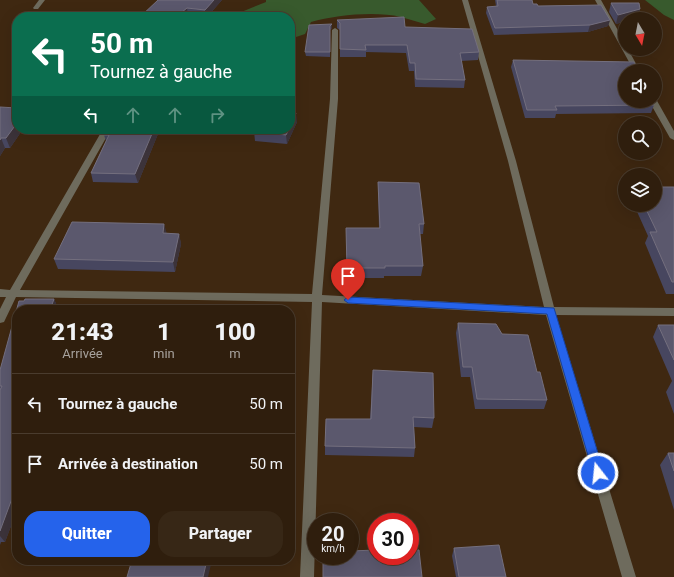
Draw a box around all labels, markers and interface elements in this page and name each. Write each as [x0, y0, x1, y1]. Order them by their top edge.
north arrow [618, 12, 662, 56]
map controls [618, 12, 662, 212]
text: 50 m [90, 27, 153, 60]
icon: left [24, 28, 76, 80]
text: Tournez à gauche [90, 61, 232, 82]
button: sound [618, 64, 662, 108]
icon: left [80, 104, 102, 126]
icon: ahead [122, 104, 144, 126]
icon: ahead [164, 104, 186, 126]
icon: right [206, 104, 228, 126]
button: search [618, 116, 662, 160]
button: layers [618, 168, 662, 212]
pin [331, 259, 365, 300]
icon: arrive [337, 265, 359, 287]
text: 21:43 [51, 318, 114, 346]
text: 1 [157, 318, 171, 346]
text: 100 [214, 318, 256, 346]
text: Arrivée [62, 346, 103, 361]
text: min [153, 346, 175, 361]
text: m [229, 346, 241, 361]
icon: left [24, 393, 46, 415]
text: Tournez à gauche [58, 395, 177, 413]
text: 50 m [249, 395, 283, 413]
position arrow [577, 452, 619, 494]
icon: arrive [24, 453, 46, 475]
text: Arrivée à destination [58, 455, 198, 473]
text: 50 m [249, 455, 283, 473]
button: Quitter [24, 511, 150, 557]
button: Partager [158, 511, 283, 557]
speed limit sign: 30 [367, 513, 419, 565]
text: 20 [322, 522, 344, 546]
text: km/h [321, 543, 345, 554]

